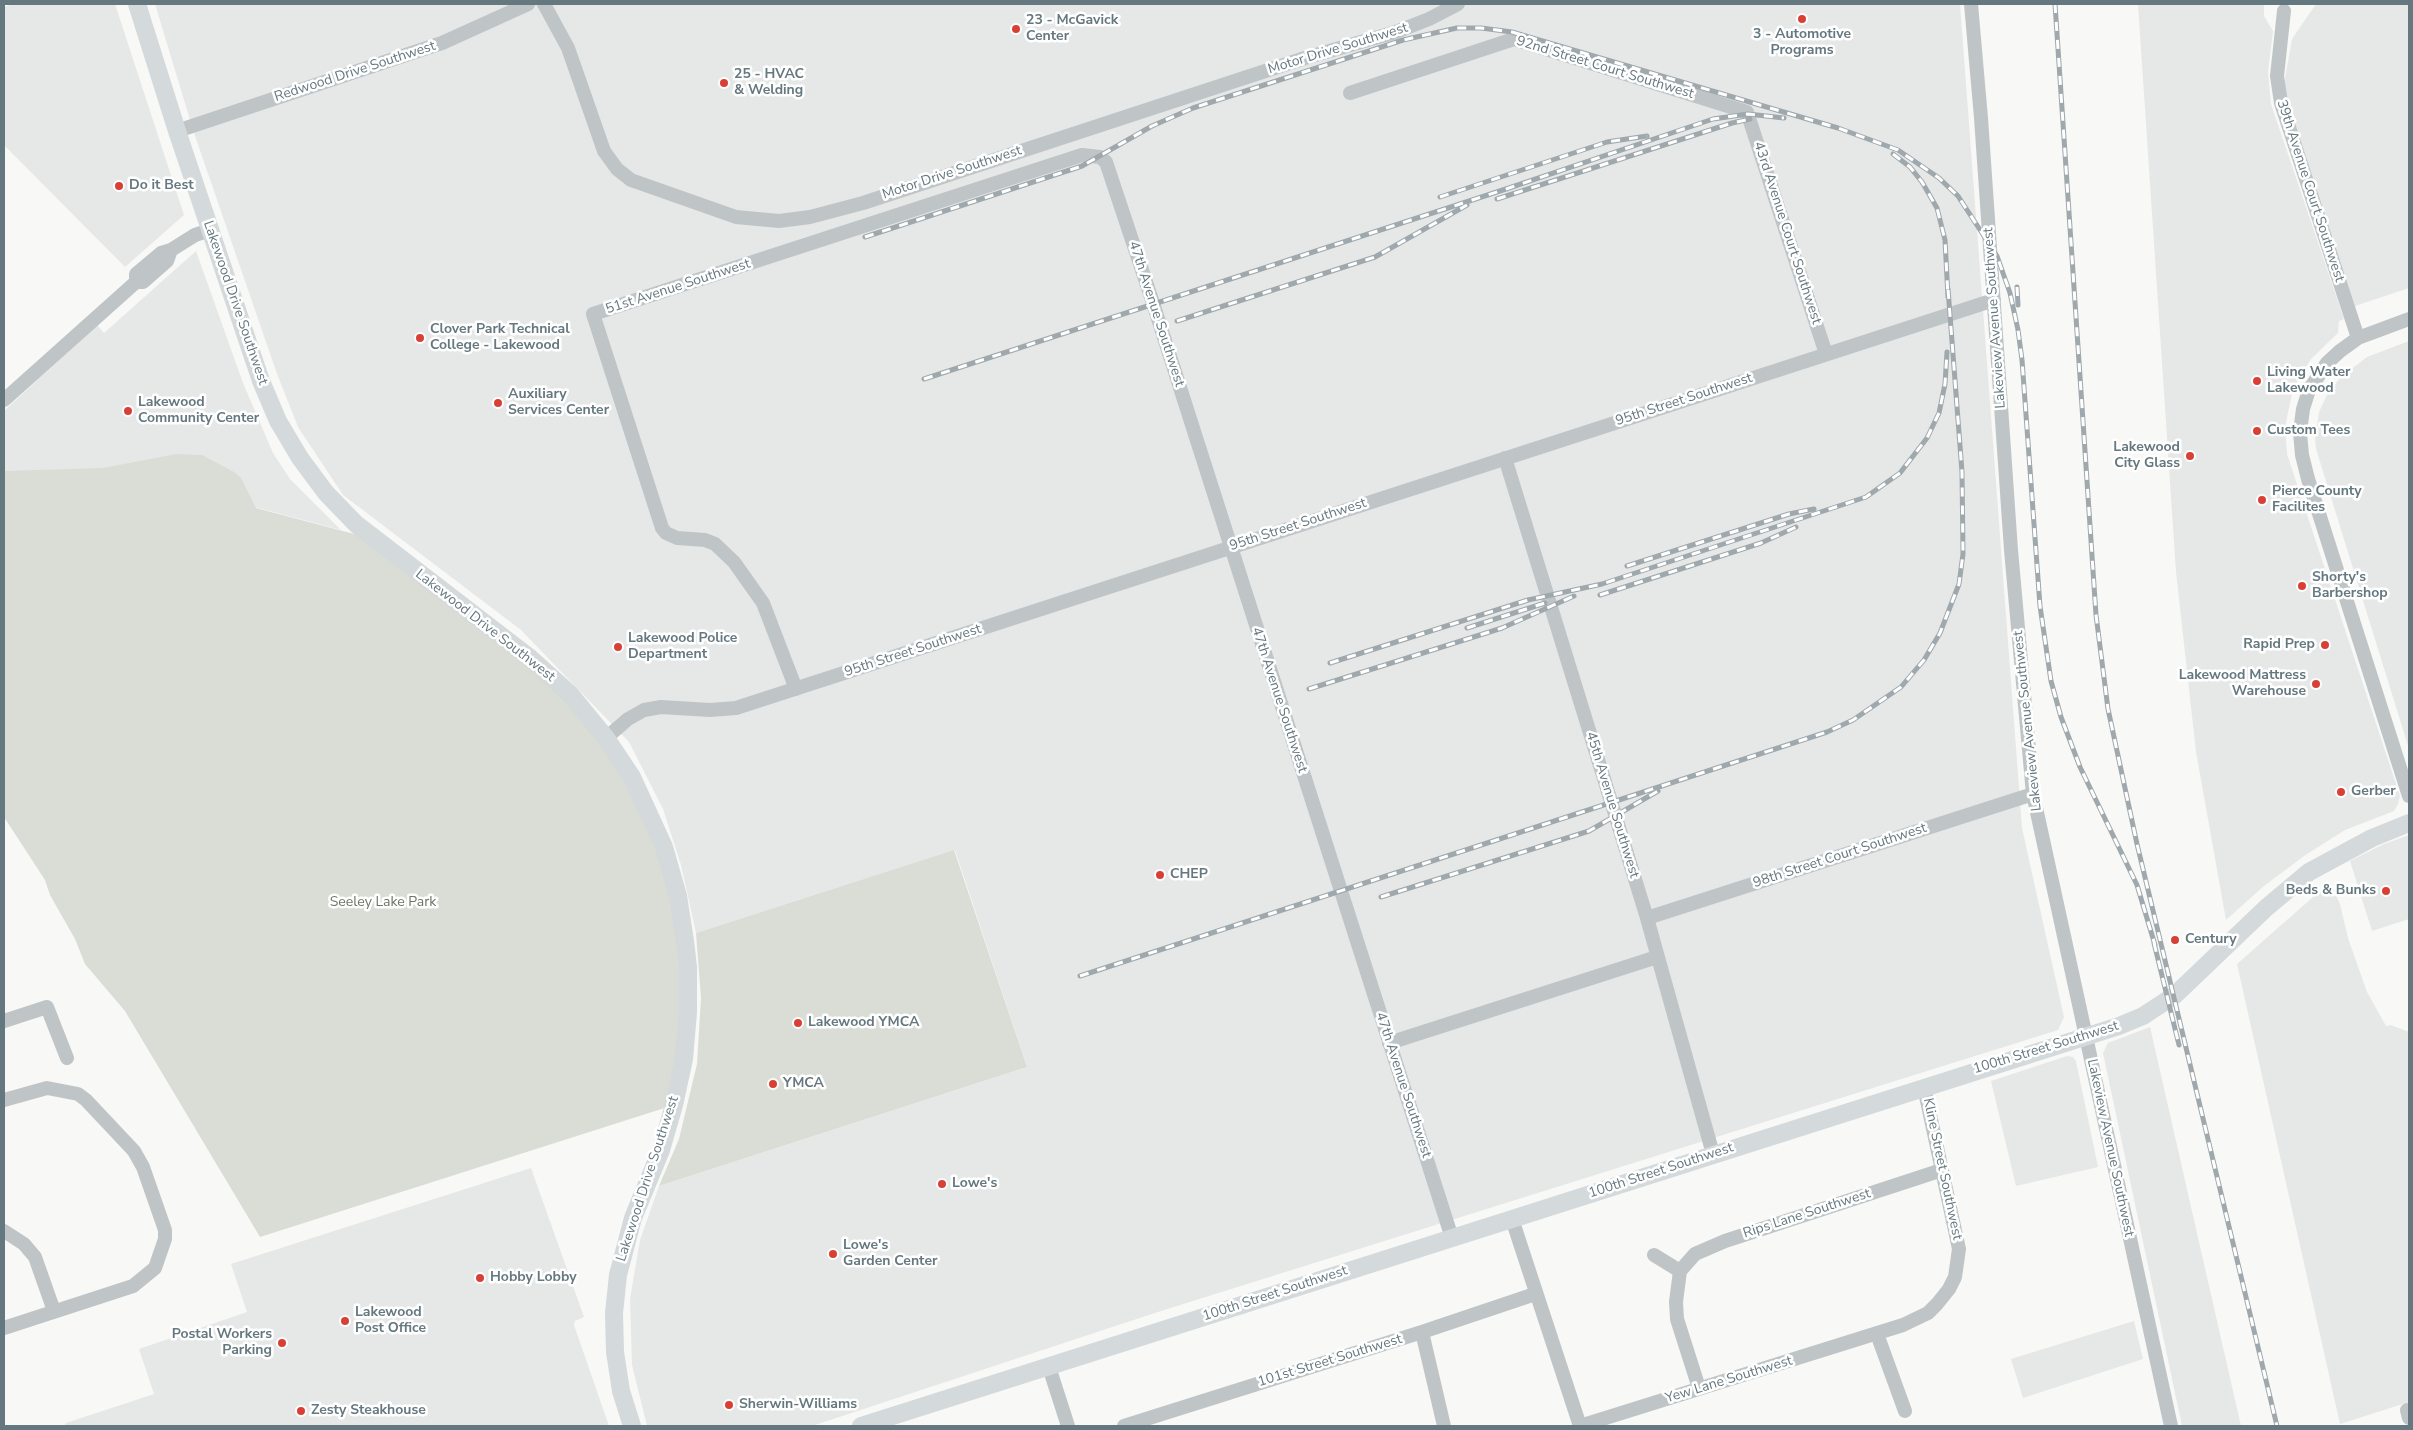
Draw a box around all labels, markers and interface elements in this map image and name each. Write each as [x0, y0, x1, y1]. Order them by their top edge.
place label: 23 - McGavick Center [1026, 13, 1118, 46]
marker: 3 - Automotive Programs [1796, 13, 1808, 25]
street label: Motor Drive Southwest [1266, 20, 1410, 78]
marker: 23 - McGavick Center [1010, 23, 1022, 35]
place label: 3 - Automotive Programs [1753, 27, 1851, 59]
street label: 92nd Street Court Southwest [1514, 33, 1696, 103]
street label: Redwood Drive Southwest [272, 38, 438, 106]
place label: 25 - HVAC & Welding [734, 67, 804, 100]
marker: 25 - HVAC & Welding [718, 77, 730, 89]
street label: 39th Avenue Court Southwest [2273, 98, 2347, 284]
street label: 43rd Avenue Court Southwest [1750, 140, 1824, 326]
street label: Motor Drive Southwest [880, 143, 1024, 203]
place label: Do it Best [129, 178, 194, 194]
marker: Do it Best [113, 180, 125, 192]
street label: Lakewood Drive Southwest [199, 219, 271, 387]
street label: Lakeview Avenue Southwest [1980, 227, 2010, 409]
street label: 47th Avenue Southwest [1124, 239, 1188, 389]
street label: 51st Avenue Southwest [604, 256, 752, 318]
place label: Clover Park Technical College - Lakewood [430, 322, 570, 354]
marker: Clover Park Technical College - Lakewood [414, 332, 426, 344]
place label: Living Water Lakewood [2267, 365, 2351, 398]
street label: 95th Street Southwest [1614, 370, 1754, 430]
marker: Living Water Lakewood [2251, 375, 2263, 387]
place label: Auxiliary Services Center [508, 387, 609, 420]
place label: Lakewood Community Center [138, 395, 259, 428]
marker: Auxiliary Services Center [492, 397, 504, 409]
marker: Lakewood Community Center [122, 405, 134, 417]
place label: Custom Tees [2267, 423, 2350, 439]
marker: Custom Tees [2251, 425, 2263, 437]
place label: Lakewood City Glass [2113, 440, 2180, 472]
marker: Lakewood City Glass [2184, 450, 2196, 462]
place label: Pierce County Facilites [2272, 484, 2362, 516]
marker: Pierce County Facilites [2256, 494, 2268, 506]
street label: 95th Street Southwest [1228, 495, 1368, 555]
street label: Lakewood Drive Southwest [412, 566, 558, 686]
place label: Shorty's Barbershop [2312, 570, 2388, 602]
marker: Shorty's Barbershop [2296, 580, 2308, 592]
street label: 95th Street Southwest [843, 621, 983, 681]
street label: 47th Avenue Southwest [1247, 625, 1311, 775]
street label: Lakeview Avenue Southwest [2010, 630, 2046, 812]
place label: Lakewood Police Department [628, 631, 737, 664]
place label: Rapid Prep [2243, 637, 2315, 653]
marker: Rapid Prep [2319, 639, 2331, 651]
marker: Lakewood Police Department [612, 641, 624, 653]
place label: Lakewood Mattress Warehouse [2179, 668, 2306, 700]
marker: Lakewood Mattress Warehouse [2310, 678, 2322, 690]
street label: 45th Avenue Southwest [1582, 730, 1642, 880]
place label: Gerber [2351, 784, 2396, 800]
marker: Gerber [2335, 786, 2347, 798]
street label: 98th Street Court Southwest [1751, 820, 1929, 892]
place label: CHEP [1170, 867, 1208, 883]
marker: CHEP [1154, 869, 1166, 881]
place label: Beds & Bunks [2286, 883, 2376, 899]
marker: Beds & Bunks [2380, 885, 2392, 897]
park label: Seeley Lake Park [330, 895, 436, 911]
place label: Century [2185, 932, 2237, 948]
marker: Century [2169, 934, 2181, 946]
street label: 47th Avenue Southwest [1371, 1010, 1435, 1160]
place label: Lakewood YMCA [808, 1015, 919, 1031]
marker: Lakewood YMCA [792, 1017, 804, 1029]
street label: 100th Street Southwest [1971, 1018, 2121, 1078]
street label: Lakeview Avenue Southwest [2083, 1058, 2137, 1238]
place label: YMCA [783, 1076, 824, 1092]
marker: YMCA [767, 1078, 779, 1090]
street label: Lakewood Drive Southwest [613, 1094, 683, 1264]
street label: Kline Street Southwest [1919, 1097, 1965, 1241]
street label: 100th Street Southwest [1587, 1140, 1735, 1202]
place label: Lowe's [952, 1176, 997, 1192]
marker: Lowe's [936, 1178, 948, 1190]
street label: Rips Lane Southwest [1741, 1185, 1873, 1243]
place label: Lowe's Garden Center [843, 1238, 937, 1270]
marker: Lowe's Garden Center [827, 1248, 839, 1260]
street label: 100th Street Southwest [1201, 1263, 1349, 1325]
place label: Hobby Lobby [490, 1270, 577, 1286]
marker: Hobby Lobby [474, 1272, 486, 1284]
place label: Lakewood Post Office [355, 1305, 426, 1338]
marker: Lakewood Post Office [339, 1315, 351, 1327]
place label: Postal Workers Parking [172, 1327, 272, 1360]
street label: 101st Street Southwest [1256, 1331, 1404, 1391]
marker: Postal Workers Parking [276, 1337, 288, 1349]
street label: Yew Lane Southwest [1664, 1353, 1794, 1407]
place label: Sherwin-Williams [739, 1397, 857, 1413]
marker: Sherwin-Williams [723, 1399, 735, 1411]
place label: Zesty Steakhouse [311, 1403, 426, 1419]
marker: Zesty Steakhouse [295, 1405, 307, 1417]

